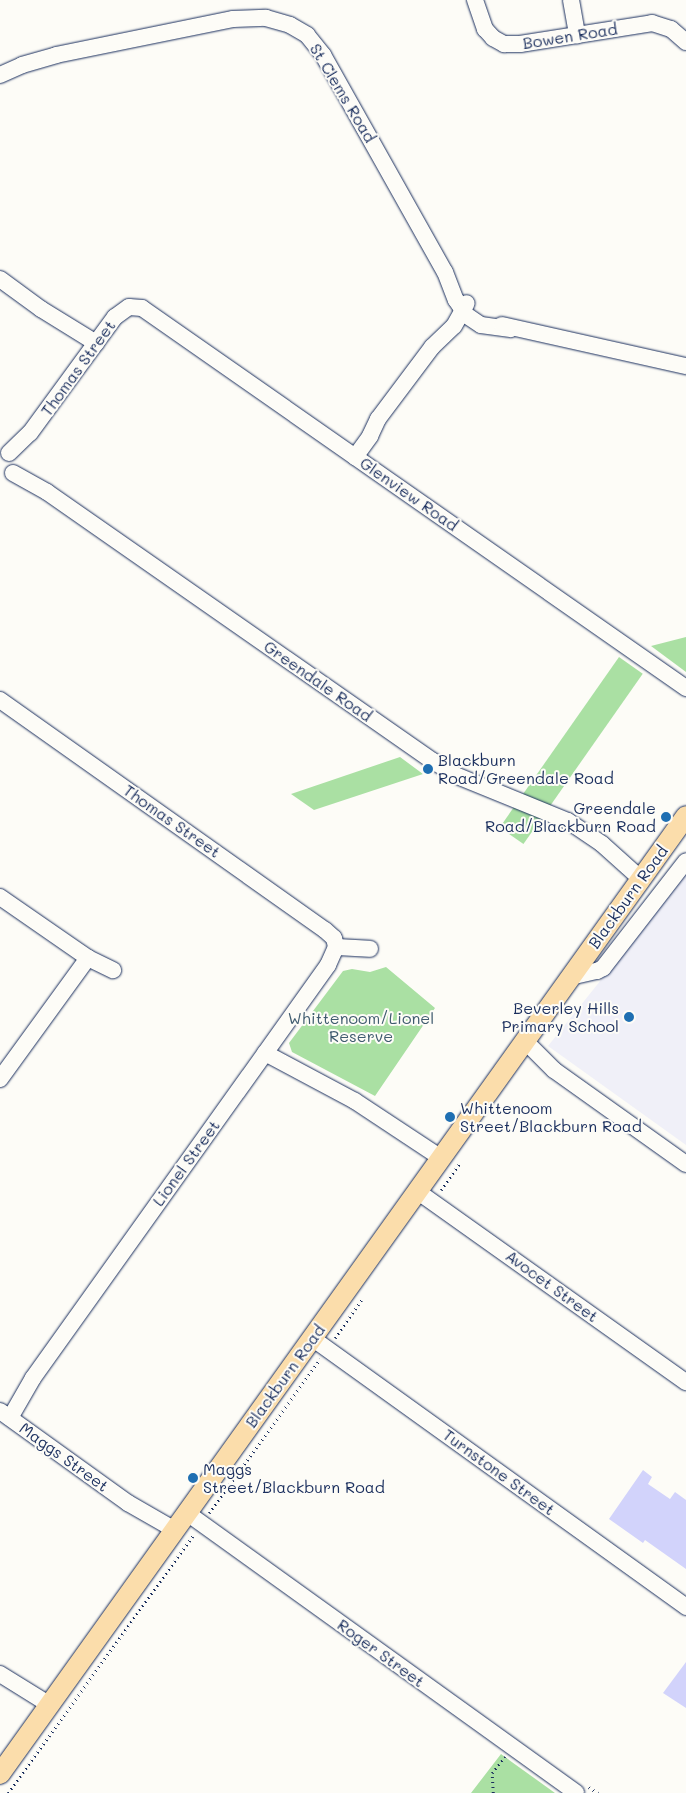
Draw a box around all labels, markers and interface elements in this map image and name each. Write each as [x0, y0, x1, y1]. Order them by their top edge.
street label: Bowen Road [521, 19, 619, 53]
street label: St Clems Road [306, 40, 380, 146]
street label: Thomas Street [37, 316, 119, 420]
street label: Glenview Road [356, 453, 462, 535]
street label: Greendale Road [260, 637, 376, 725]
place label: Blackburn Road/Greendale Road [438, 750, 614, 788]
marker: Blackburn Road/Greendale Road [422, 763, 434, 775]
street label: Thomas Street [120, 780, 224, 862]
place label: Greendale Road/Blackburn Road [485, 798, 656, 836]
marker: Greendale Road/Blackburn Road [660, 811, 672, 823]
street label: Blackburn Road [584, 842, 672, 952]
place label: Beverley Hills Primary School [502, 998, 619, 1036]
park label: Whittenoom/Lionel Reserve [288, 1008, 434, 1046]
marker: Beverley Hills Primary School [623, 1011, 635, 1023]
place label: Whittenoom Street/Blackburn Road [460, 1098, 642, 1136]
marker: Whittenoom Street/Blackburn Road [444, 1111, 456, 1123]
street label: Lionel Street [148, 1116, 224, 1210]
street label: Avocet Street [502, 1246, 602, 1326]
street label: Blackburn Road [241, 1321, 329, 1431]
street label: Maggs Street [16, 1418, 112, 1496]
street label: Turnstone Street [439, 1425, 559, 1519]
place label: Maggs Street/Blackburn Road [203, 1459, 385, 1497]
marker: Maggs Street/Blackburn Road [187, 1472, 199, 1484]
street label: Roger Street [334, 1615, 428, 1691]

